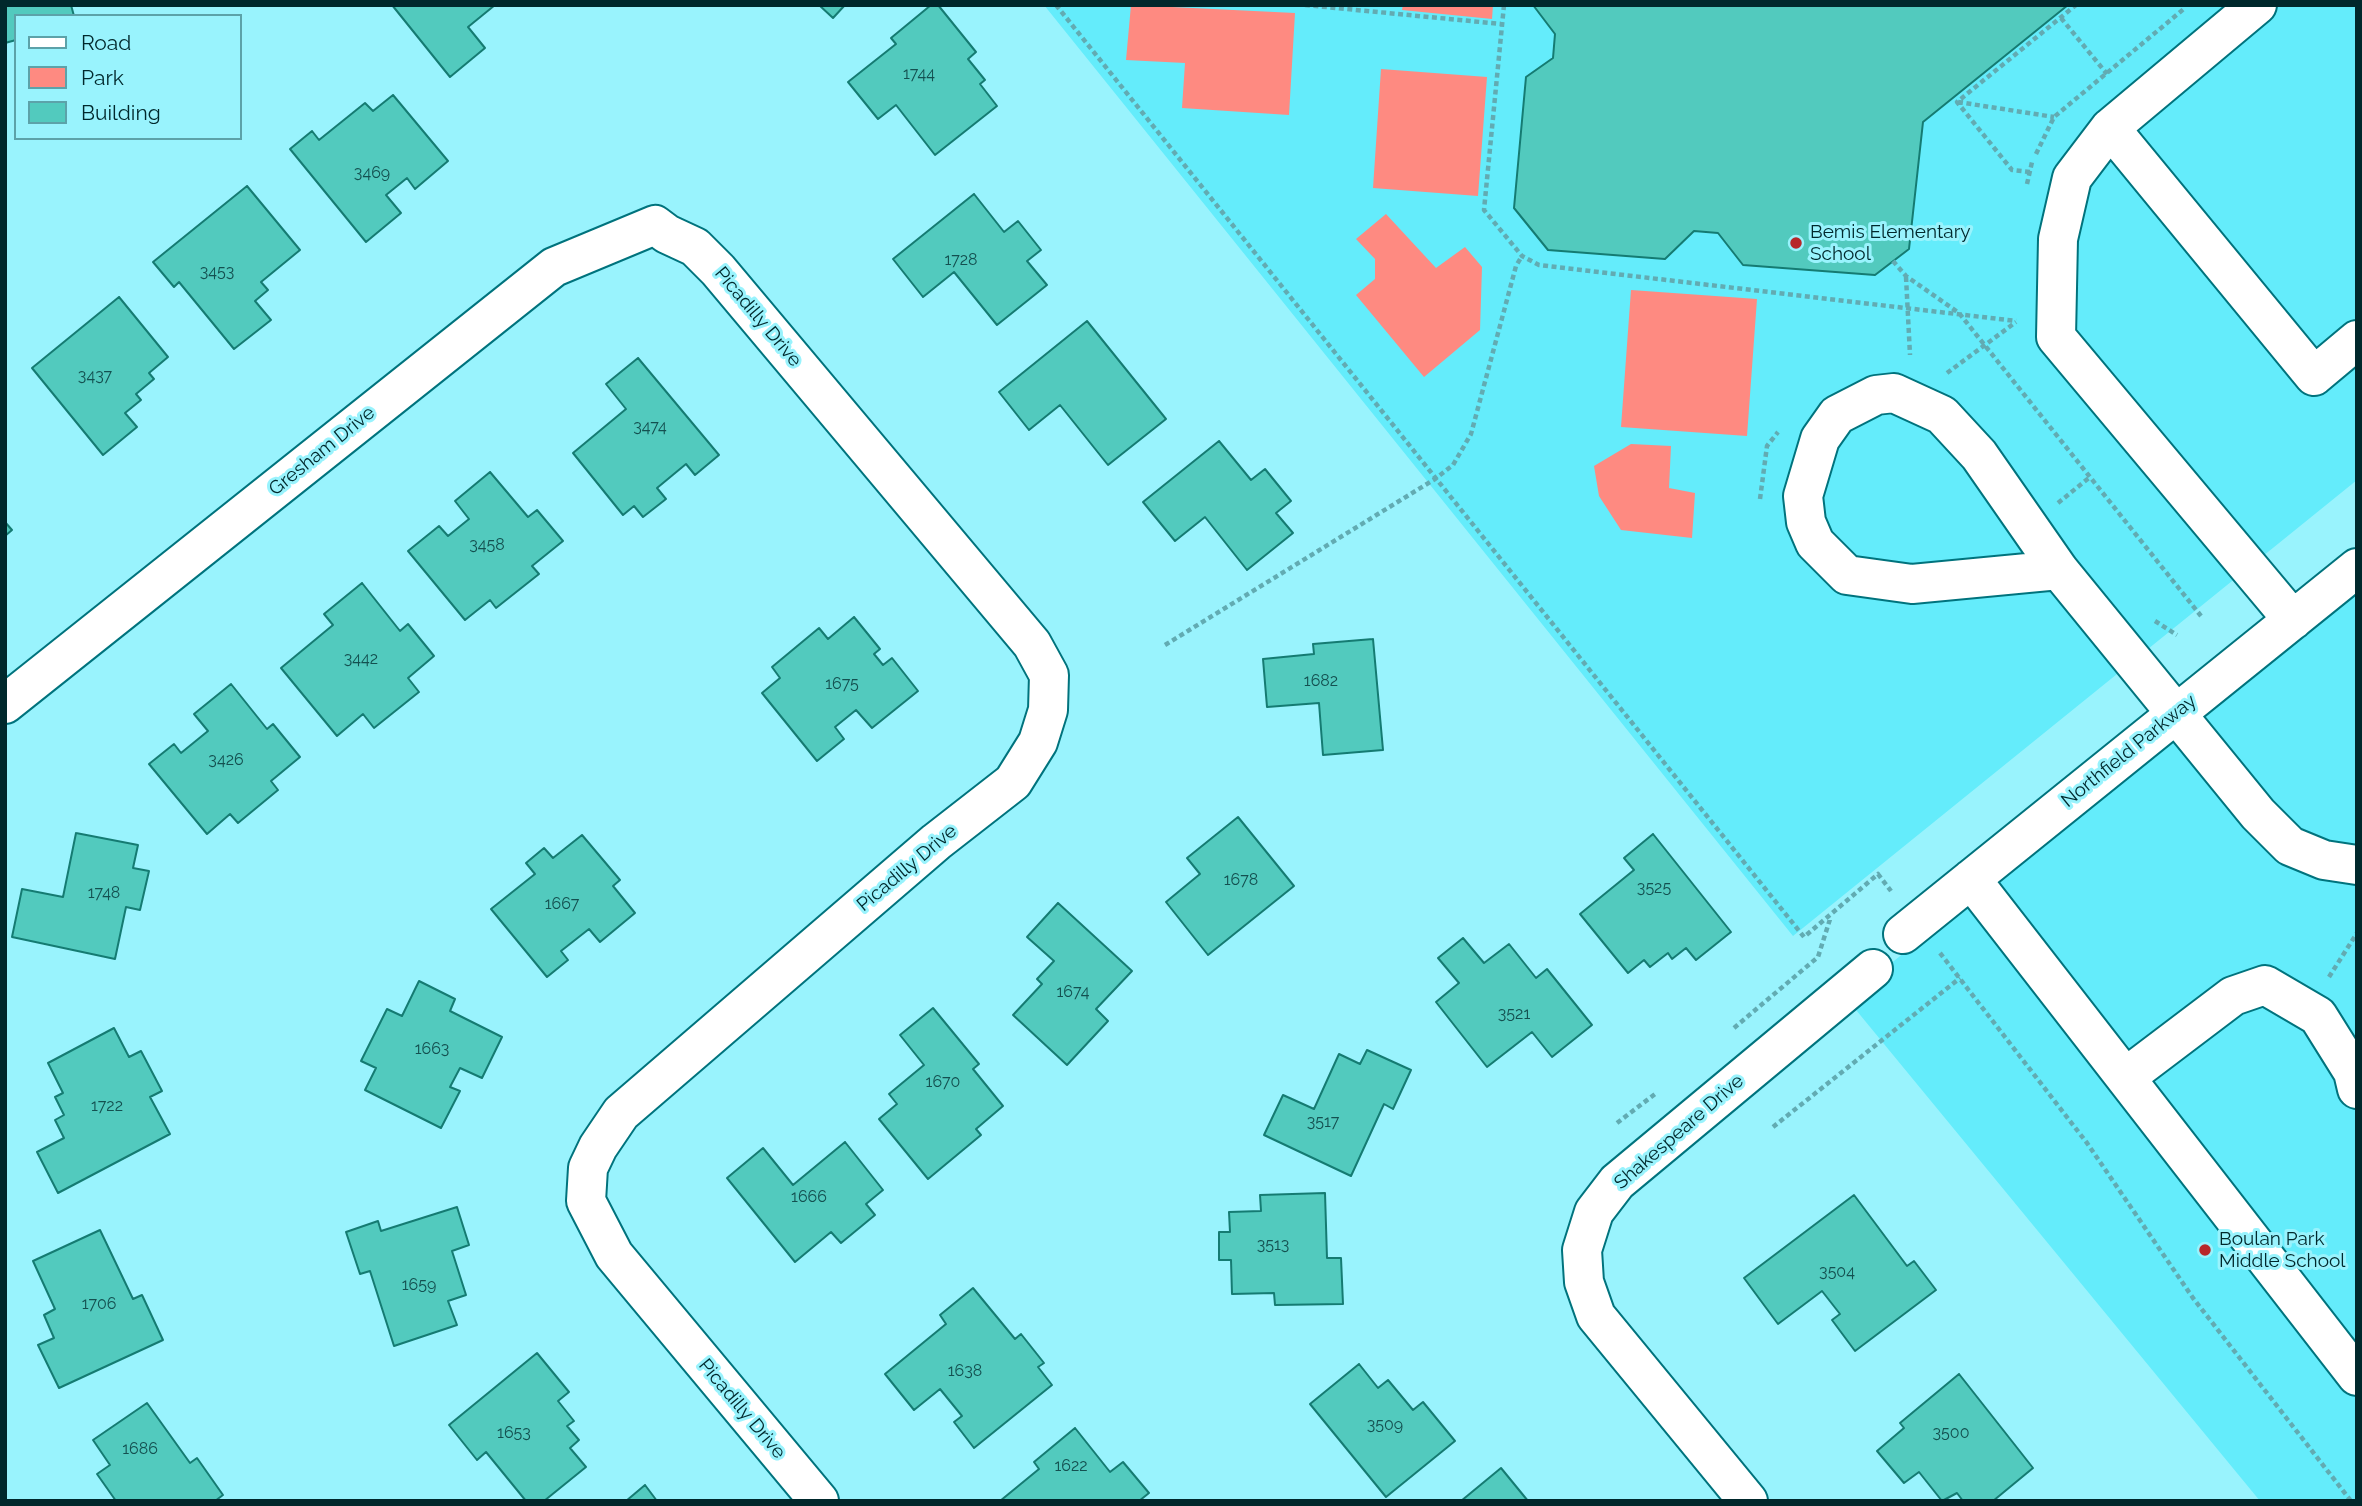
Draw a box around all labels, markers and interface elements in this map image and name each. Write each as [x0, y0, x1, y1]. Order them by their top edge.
legend [14, 14, 242, 140]
text: Road [81, 30, 131, 55]
house number: 1744 [903, 64, 935, 84]
text: Park [81, 65, 124, 90]
text: Building [81, 100, 161, 125]
house number: 3469 [354, 163, 390, 183]
place label: Bemis Elementary School [1810, 221, 1971, 265]
marker: Bemis Elementary School [1788, 235, 1804, 251]
house number: 1728 [944, 250, 978, 270]
house number: 3453 [200, 262, 234, 282]
street label: Picadilly Drive [710, 262, 806, 372]
house number: 3437 [78, 366, 112, 386]
street label: Gresham Drive [265, 401, 379, 501]
house number: 3474 [633, 417, 667, 437]
house number: 3458 [469, 535, 505, 555]
house number: 3442 [344, 649, 378, 669]
house number: 1682 [1304, 671, 1338, 691]
house number: 1675 [825, 674, 859, 694]
street label: Northfield Parkway [2057, 690, 2201, 812]
house number: 3426 [208, 750, 244, 770]
street label: Picadilly Drive [852, 820, 962, 916]
house number: 1678 [1224, 870, 1258, 890]
house number: 3525 [1637, 878, 1671, 898]
house number: 1748 [88, 883, 120, 903]
house number: 1667 [545, 894, 579, 914]
house number: 1674 [1057, 982, 1089, 1002]
house number: 3521 [1498, 1004, 1530, 1024]
house number: 1663 [415, 1039, 449, 1059]
street label: Shakespeare Drive [1610, 1070, 1748, 1194]
house number: 1670 [926, 1072, 960, 1092]
house number: 1722 [91, 1096, 123, 1116]
house number: 3517 [1307, 1112, 1339, 1132]
house number: 1666 [791, 1187, 827, 1207]
place label: Boulan Park Middle School [2219, 1228, 2345, 1272]
house number: 3513 [1257, 1235, 1289, 1255]
marker: Boulan Park Middle School [2197, 1242, 2213, 1258]
house number: 3504 [1819, 1262, 1855, 1282]
house number: 1659 [402, 1275, 436, 1295]
house number: 1706 [82, 1294, 116, 1314]
street label: Picadilly Drive [694, 1354, 790, 1464]
house number: 1638 [948, 1361, 982, 1381]
house number: 3509 [1367, 1415, 1403, 1435]
house number: 1653 [497, 1423, 531, 1443]
house number: 3500 [1933, 1423, 1969, 1443]
house number: 1686 [122, 1439, 158, 1459]
house number: 1622 [1054, 1456, 1088, 1476]

